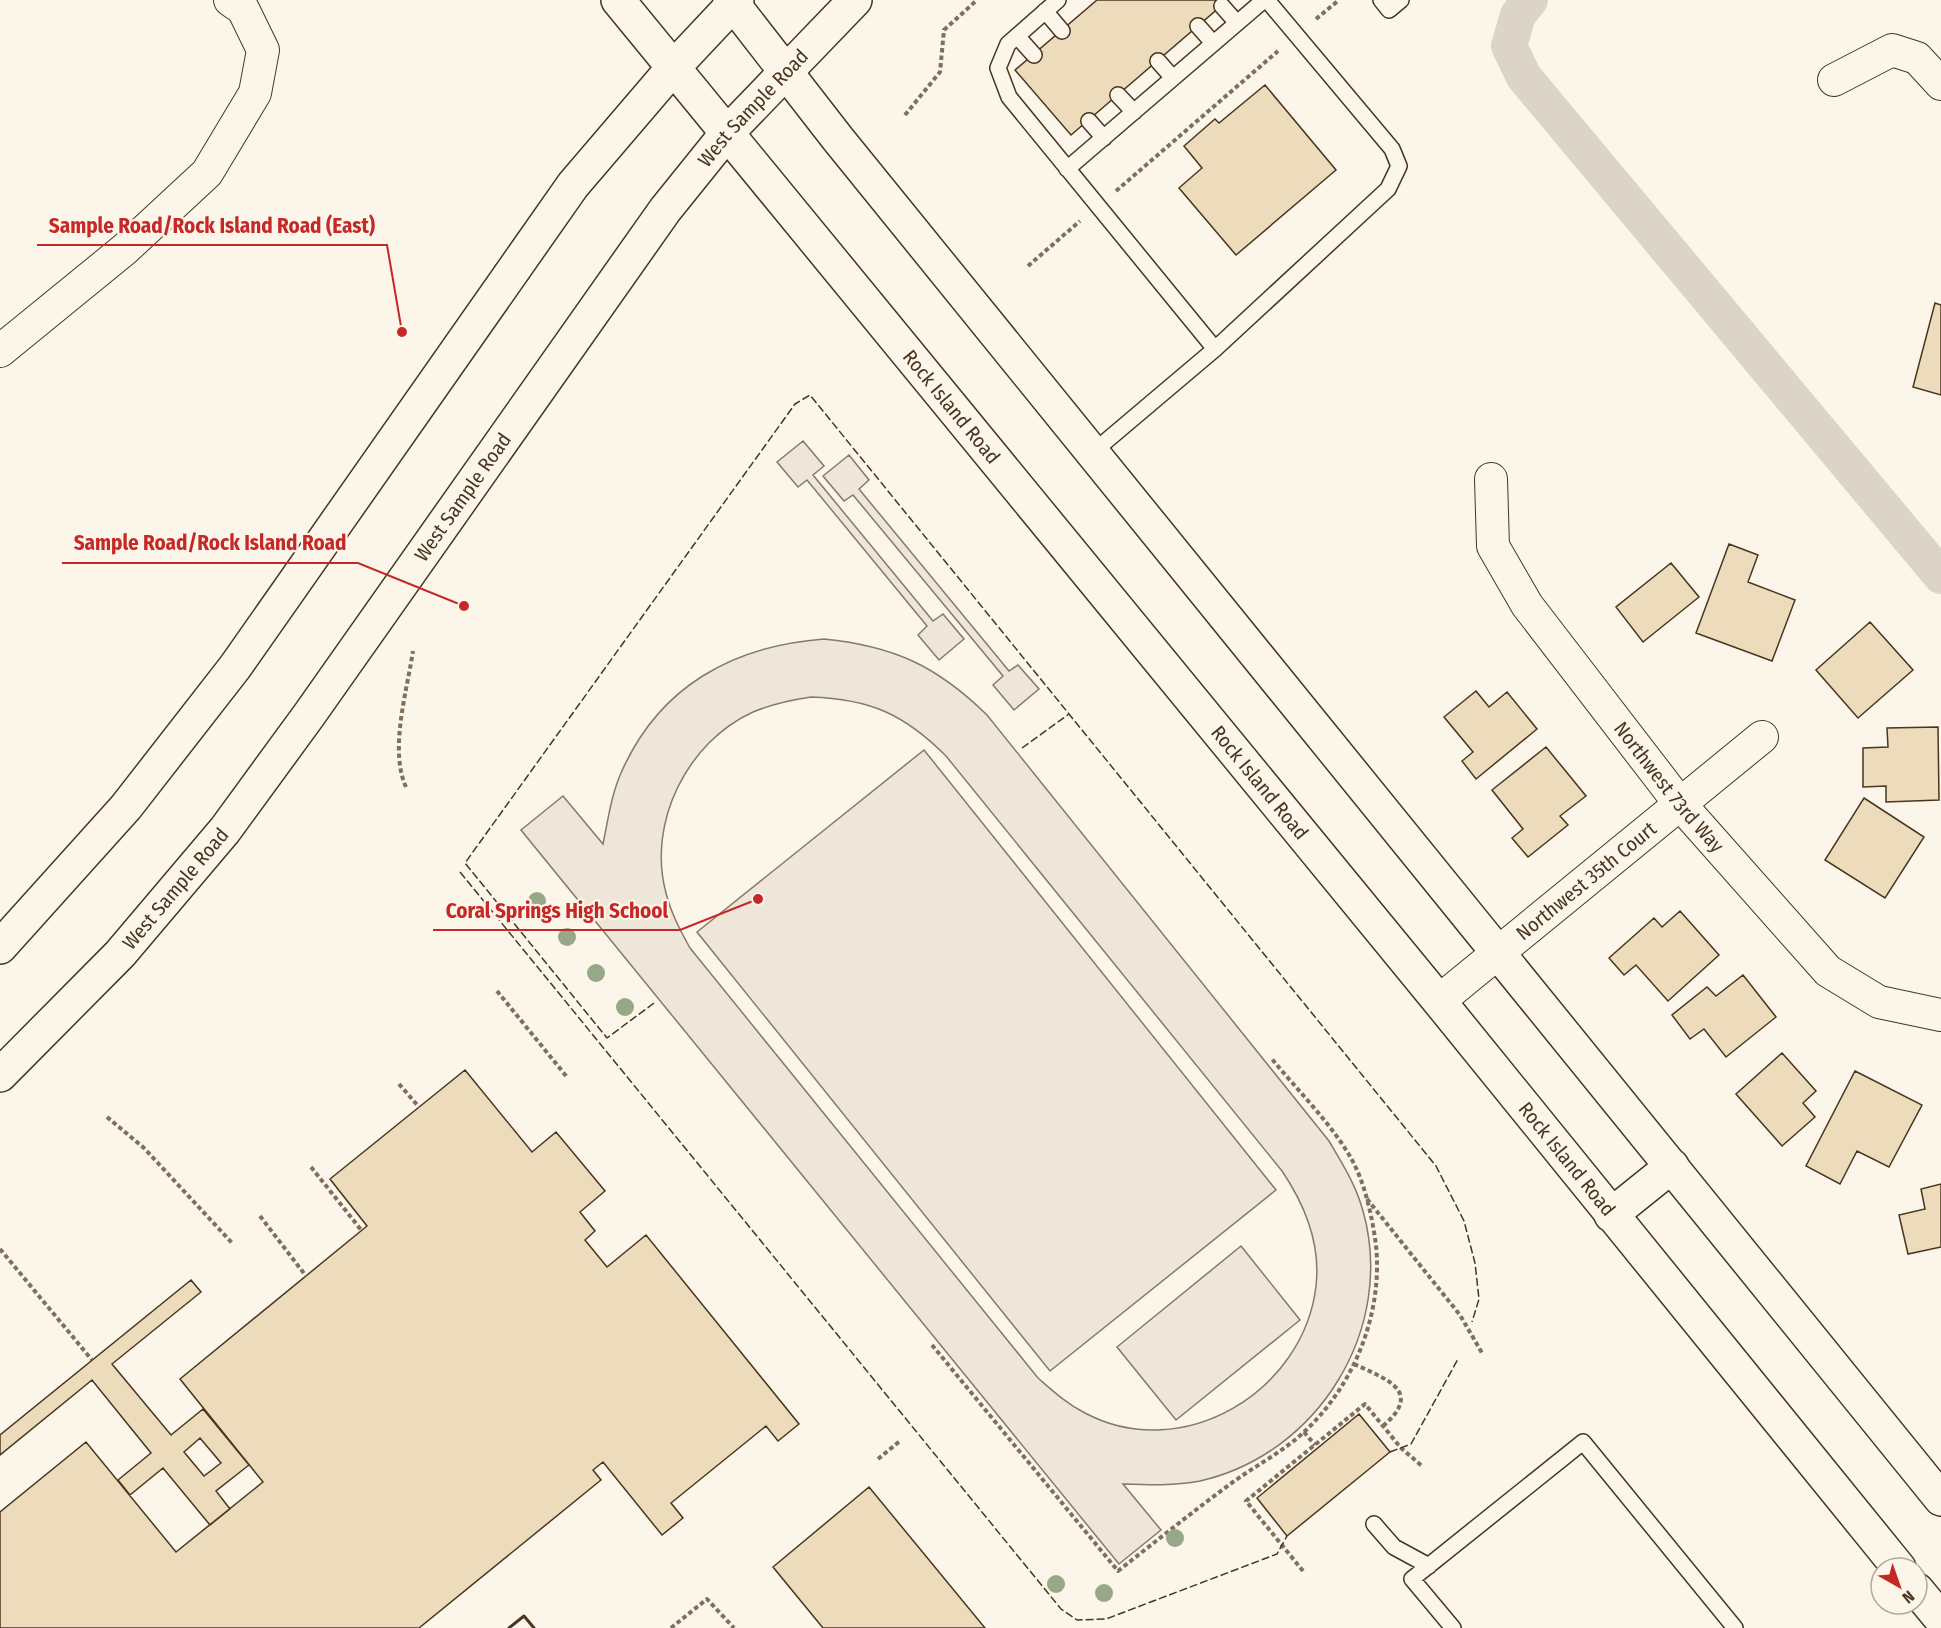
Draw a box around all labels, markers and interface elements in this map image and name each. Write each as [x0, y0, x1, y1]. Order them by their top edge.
street label: West Sample Road [693, 44, 813, 172]
callout: Sample Road/Rock Island Road (East) [37, 206, 387, 245]
text: Sample Road/Rock Island Road (East) [49, 213, 375, 239]
street label: Rock Island Road [898, 345, 1005, 468]
street label: West Sample Road [409, 428, 516, 566]
callout: Sample Road/Rock Island Road [62, 524, 358, 563]
text: Sample Road/Rock Island Road [74, 530, 346, 556]
street label: Northwest 73rd Way [1609, 717, 1729, 857]
street label: Rock Island Road [1206, 721, 1313, 844]
street label: Northwest 35th Court [1511, 816, 1661, 945]
street label: West Sample Road [117, 823, 233, 954]
callout: Coral Springs High School [433, 891, 680, 930]
text: Coral Springs High School [446, 898, 669, 924]
street label: Rock Island Road [1514, 1097, 1621, 1221]
north arrow [1869, 1556, 1929, 1616]
text: N [1899, 1587, 1918, 1607]

